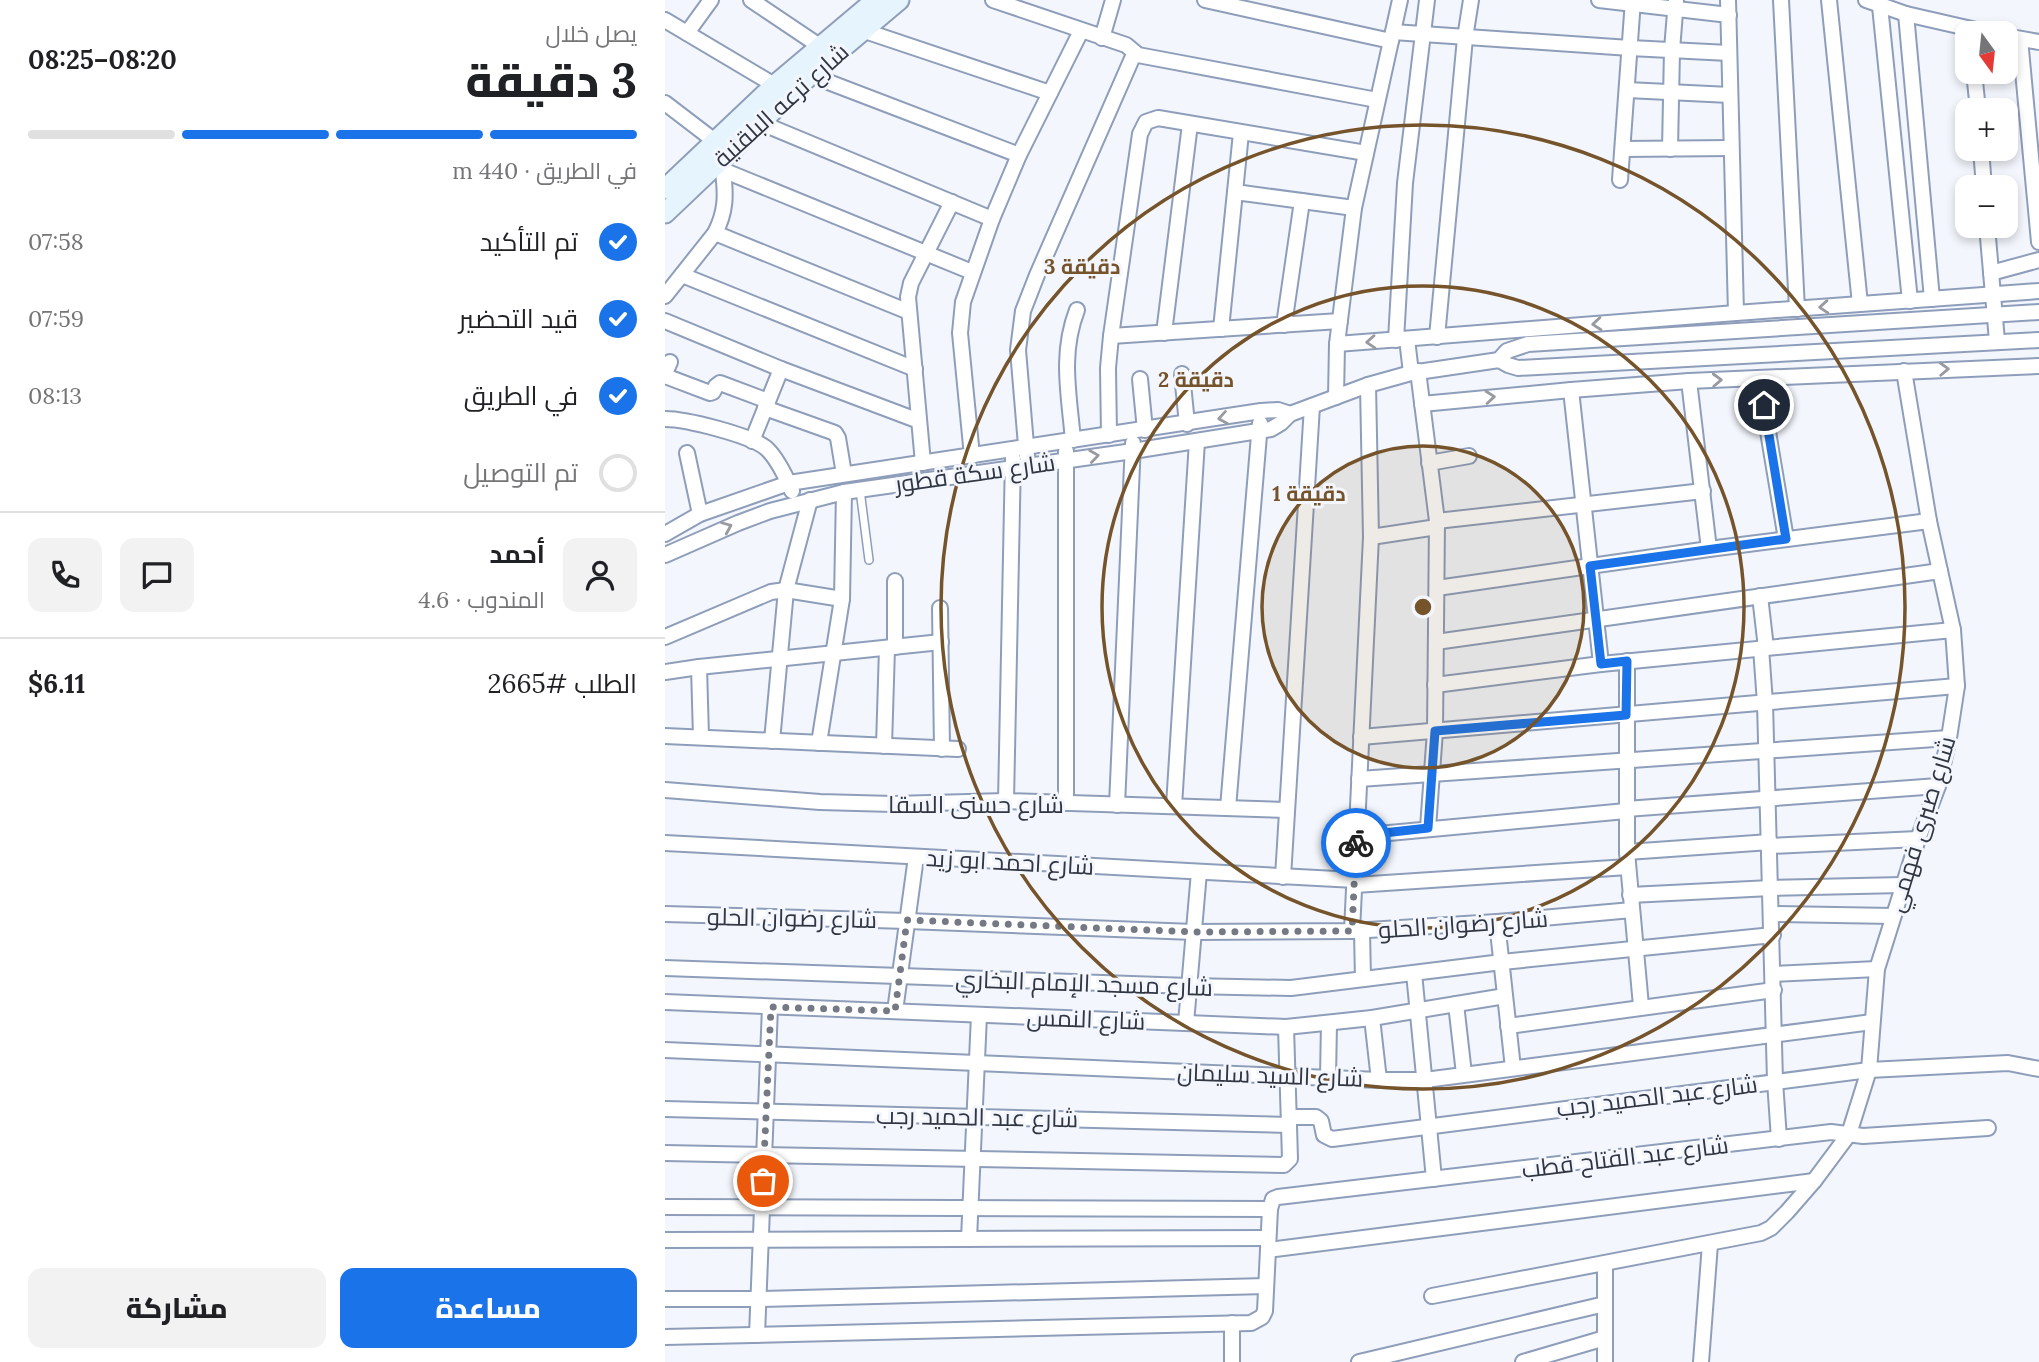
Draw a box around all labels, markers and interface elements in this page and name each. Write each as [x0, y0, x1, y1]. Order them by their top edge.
text: يصل خلال [546, 19, 637, 48]
north arrow [1955, 21, 2018, 84]
map controls [1955, 21, 2018, 238]
street label: شارع ترعه البلقنية [707, 36, 856, 175]
text: 08:20–08:25 [28, 43, 177, 76]
text: 3 دقيقة [466, 51, 637, 110]
button: + [1955, 98, 2018, 161]
text: في الطريق · 440 m [452, 156, 637, 185]
button: − [1955, 175, 2018, 238]
icon: check [599, 223, 637, 261]
text: تم التأكيد [480, 225, 578, 258]
text: 07:58 [28, 227, 84, 256]
text: 3 دقيقة [1044, 253, 1120, 280]
one-way arrow [1819, 299, 1830, 314]
icon: check [599, 300, 637, 338]
text: قيد التحضير [459, 302, 578, 335]
text: 07:59 [28, 304, 84, 333]
one-way arrow [1592, 316, 1603, 331]
one-way arrow [1365, 334, 1376, 349]
one-way arrow [1939, 362, 1950, 377]
text: 2 دقيقة [1158, 366, 1234, 393]
one-way arrow [1712, 373, 1723, 388]
pin [1734, 375, 1794, 435]
icon: check [599, 377, 637, 415]
text: في الطريق [464, 379, 578, 412]
text: 08:13 [28, 381, 82, 410]
icon: home [1745, 386, 1783, 424]
one-way arrow [1484, 390, 1496, 405]
one-way arrow [1217, 410, 1229, 425]
street label: شارع سكة قطور [891, 446, 1057, 501]
one-way arrow [1088, 449, 1100, 464]
text: تم التوصيل [463, 456, 578, 489]
text: 1 دقيقة [1272, 480, 1346, 507]
one-way arrow [720, 521, 733, 535]
text: أحمد [489, 537, 545, 570]
button: phone [28, 538, 102, 612]
button: chat [120, 538, 194, 612]
button: person [563, 538, 637, 612]
text: المندوب · 4.6 [418, 585, 545, 614]
centre of rings [1411, 595, 1435, 619]
text: $6.11 [28, 667, 85, 700]
text: الطلب #2665 [488, 667, 637, 700]
street label: شارع صبرى فهمي [1880, 732, 1966, 917]
street label: شارع حسنى السقا [888, 789, 1064, 821]
courier [1321, 808, 1391, 878]
icon: bike [1337, 824, 1375, 862]
street label: شارع احمد ابو زيد [925, 842, 1095, 883]
street label: شارع رضوان الحلو [707, 901, 877, 936]
street label: شارع رضوان الحلو [1377, 903, 1549, 946]
street label: شارع مسجد الإمام البخاري [955, 963, 1213, 1006]
street label: شارع النمس [1026, 1001, 1146, 1038]
street label: شارع السيد سليمان [1176, 1056, 1364, 1095]
street label: شارع عبد الحميد رجب [1555, 1068, 1759, 1125]
street label: شارع عبد الحميد رجب [876, 1100, 1078, 1135]
street label: شارع عبد الفتاح قطب [1520, 1129, 1730, 1186]
pin [733, 1151, 793, 1211]
icon: bag [744, 1162, 782, 1200]
button: مشاركة [28, 1268, 326, 1348]
button: مساعدة [340, 1268, 637, 1348]

